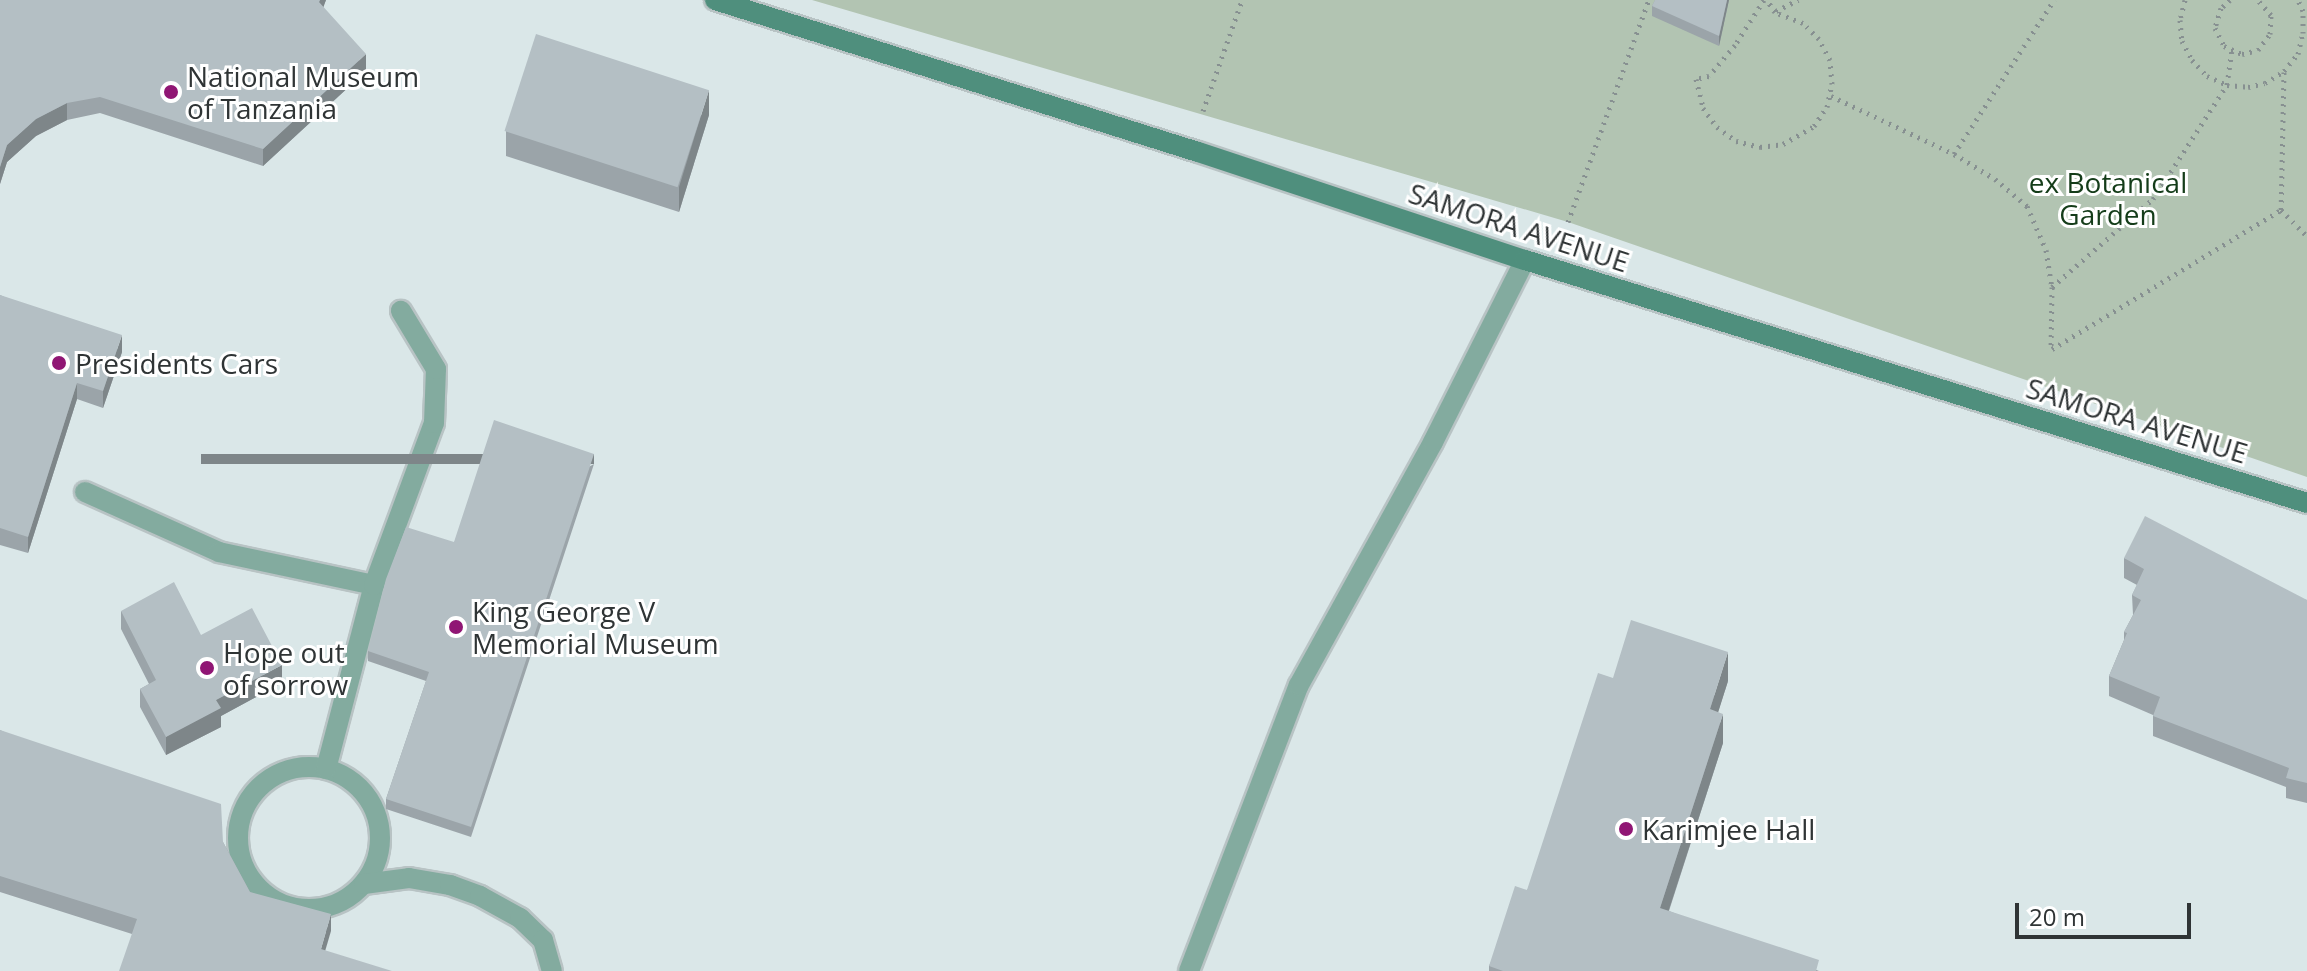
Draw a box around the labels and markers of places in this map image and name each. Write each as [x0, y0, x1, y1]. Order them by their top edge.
place label: National Museum of Tanzania [187, 59, 419, 125]
marker: National Museum of Tanzania [162, 83, 180, 101]
place label: Presidents Cars [75, 346, 278, 380]
marker: Presidents Cars [50, 354, 68, 372]
place label: King George V Memorial Museum [472, 594, 719, 660]
marker: King George V Memorial Museum [447, 618, 465, 636]
place label: Hope out of sorrow [223, 635, 348, 701]
marker: Hope out of sorrow [198, 659, 216, 677]
place label: Karimjee Hall [1642, 812, 1815, 846]
marker: Karimjee Hall [1617, 820, 1635, 838]

